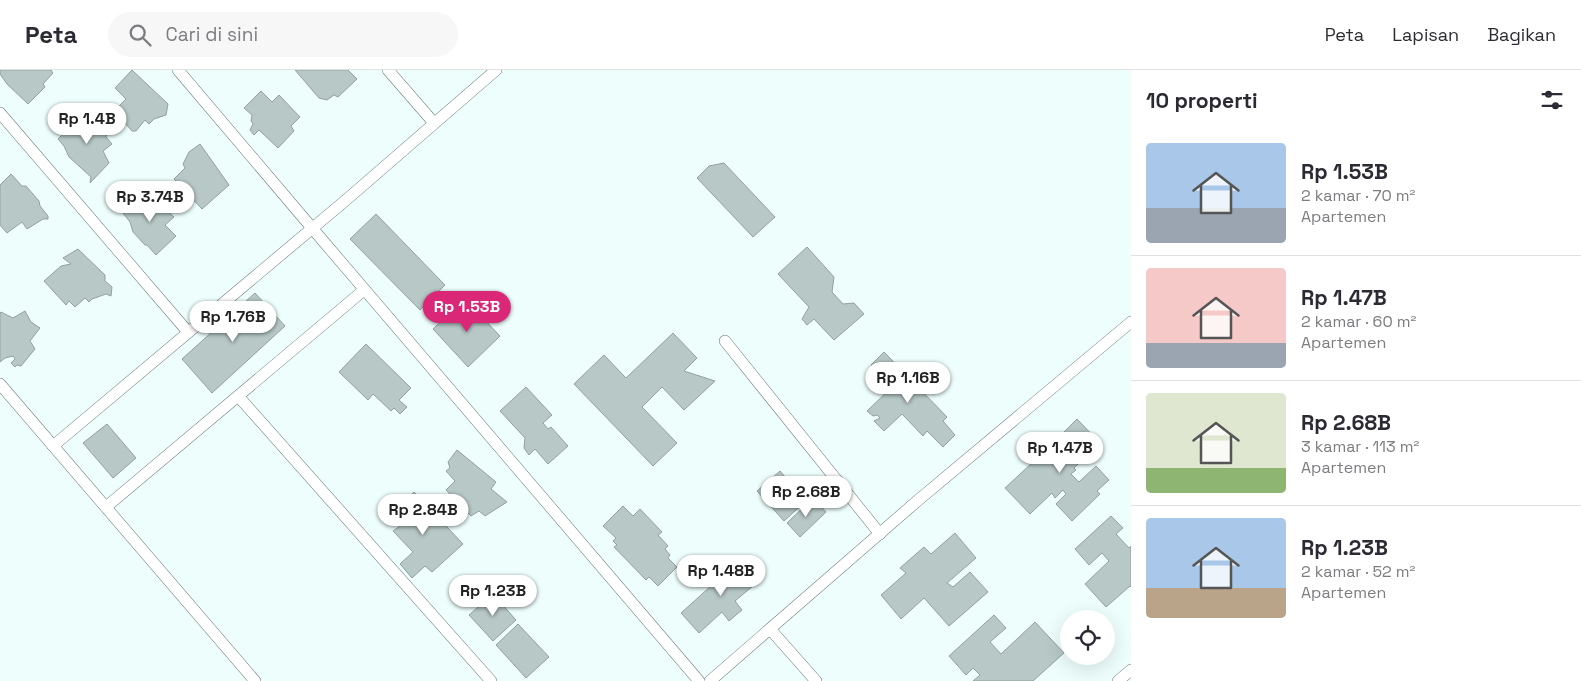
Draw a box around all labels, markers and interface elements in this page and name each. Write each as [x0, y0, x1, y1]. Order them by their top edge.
search box [108, 12, 458, 57]
text: Peta [25, 19, 78, 50]
icon: search [126, 21, 154, 49]
text: Cari di sini [166, 22, 258, 47]
text: Peta [1325, 23, 1364, 46]
text: Lapisan [1392, 23, 1459, 46]
text: Bagikan [1487, 23, 1556, 46]
icon: filters [1538, 86, 1566, 114]
text: 10 properti [1146, 87, 1258, 114]
pin: Rp 1.4B [41, 102, 133, 145]
text: Rp 1.4B [58, 108, 116, 129]
text: Rp 1.53B [1301, 158, 1388, 185]
icon: home [1186, 163, 1246, 223]
pin: Rp 3.74B [98, 180, 202, 223]
text: 2 kamar · 70 m² [1301, 185, 1415, 206]
text: Rp 3.74B [116, 186, 184, 207]
text: Apartemen [1301, 206, 1386, 227]
text: Rp 1.47B [1301, 284, 1387, 311]
icon: home [1186, 288, 1246, 348]
pin: Rp 1.53B [415, 290, 519, 333]
text: Rp 1.53B [434, 296, 500, 317]
pin: Rp 1.76B [181, 300, 285, 343]
text: Rp 1.76B [200, 306, 266, 327]
text: 2 kamar · 60 m² [1301, 311, 1416, 332]
text: Apartemen [1301, 332, 1386, 353]
pin: Rp 1.16B [856, 362, 960, 404]
text: Rp 1.16B [876, 367, 940, 388]
text: Rp 2.68B [1301, 409, 1391, 436]
icon: home [1186, 413, 1246, 473]
pin: Rp 1.47B [1008, 432, 1112, 474]
text: 3 kamar · 113 m² [1301, 436, 1419, 457]
text: Rp 1.47B [1027, 437, 1093, 458]
text: Apartemen [1301, 457, 1386, 478]
pin: Rp 2.68B [754, 476, 858, 518]
text: Rp 2.68B [772, 481, 840, 502]
pin: Rp 2.84B [371, 494, 475, 536]
text: Rp 2.84B [388, 499, 458, 520]
text: Rp 1.23B [1301, 534, 1388, 561]
icon: home [1186, 538, 1246, 598]
pin: Rp 1.48B [669, 554, 773, 597]
text: Rp 1.48B [688, 560, 754, 581]
text: 2 kamar · 52 m² [1301, 561, 1415, 582]
pin: Rp 1.23B [441, 574, 545, 617]
text: Rp 1.23B [460, 580, 526, 601]
text: Apartemen [1301, 582, 1386, 603]
map controls [1060, 610, 1115, 665]
button: locate [1060, 610, 1115, 665]

